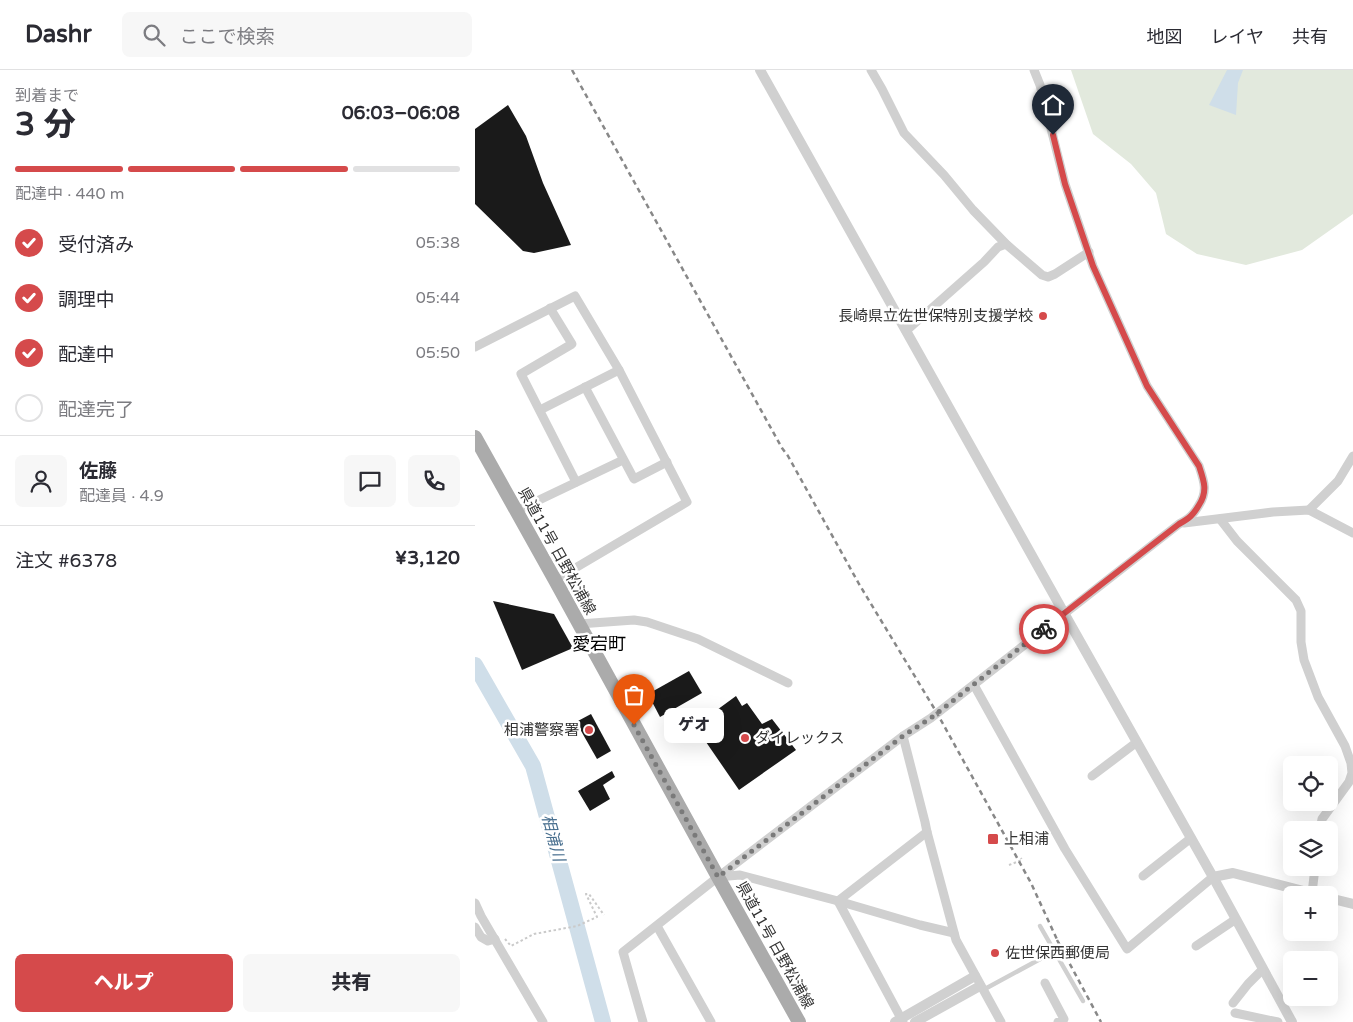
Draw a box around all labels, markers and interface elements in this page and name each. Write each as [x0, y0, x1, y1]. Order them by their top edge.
search box [122, 12, 472, 57]
text: Dashr [25, 20, 92, 49]
icon: search [140, 21, 168, 49]
text: ここで検索 [180, 26, 275, 48]
text: 地図 [1147, 26, 1183, 48]
text: レイヤ [1211, 26, 1264, 48]
text: 共有 [1292, 26, 1328, 48]
pin [1032, 84, 1074, 135]
text: 到着まで [15, 86, 79, 106]
icon: home [1039, 91, 1067, 119]
text: 06:03–06:08 [342, 102, 460, 124]
text: 3 分 [15, 106, 75, 144]
text: 配達中 · 440 m [15, 184, 124, 204]
icon: check [15, 229, 43, 257]
text: 05:38 [416, 233, 460, 253]
text: 受付済み [58, 234, 134, 256]
icon: check [15, 284, 43, 312]
text: 05:44 [416, 288, 460, 308]
text: 調理中 [58, 289, 115, 311]
place label: 長崎県立佐世保特別支援学校 [838, 307, 1033, 325]
marker: 長崎県立佐世保特別支援学校 [1037, 310, 1049, 322]
icon: check [15, 339, 43, 367]
text: 05:50 [416, 343, 460, 363]
text: 配達中 [58, 344, 115, 366]
text: 配達完了 [58, 399, 134, 421]
button: person [15, 455, 67, 507]
button: chat [344, 455, 396, 507]
button: phone [408, 455, 460, 507]
text: 佐藤 [79, 460, 117, 482]
street label: 県道11号 日野松浦線 [515, 484, 599, 618]
text: 配達員 · 4.9 [79, 486, 164, 506]
text: ¥3,120 [395, 547, 460, 569]
text: 注文 #6378 [15, 550, 117, 572]
courier [1019, 604, 1069, 654]
icon: bike [1030, 615, 1058, 643]
district label: 愛宕町 [572, 633, 626, 655]
pin [613, 674, 655, 725]
icon: bag [620, 681, 648, 709]
callout: ゲオ [664, 708, 724, 742]
text: ゲオ [678, 715, 710, 735]
place label: 相浦警察署 [504, 721, 579, 739]
marker: 相浦警察署 [583, 724, 595, 736]
place label: ダイレックス [755, 729, 845, 747]
marker: ダイレックス [739, 732, 751, 744]
map controls [1283, 756, 1338, 1006]
button: locate [1283, 756, 1338, 811]
water label: 相浦川 [537, 812, 569, 866]
button: layers [1283, 821, 1338, 876]
place label: 上相浦 [1004, 830, 1049, 848]
marker: 上相浦 [986, 832, 1000, 846]
street label: 県道11号 日野松浦線 [733, 878, 817, 1012]
button: + [1283, 886, 1338, 941]
place label: 佐世保西郵便局 [1005, 944, 1110, 962]
marker: 佐世保西郵便局 [989, 947, 1001, 959]
button: − [1283, 951, 1338, 1006]
button: ヘルプ [15, 954, 233, 1012]
button: 共有 [243, 954, 460, 1012]

